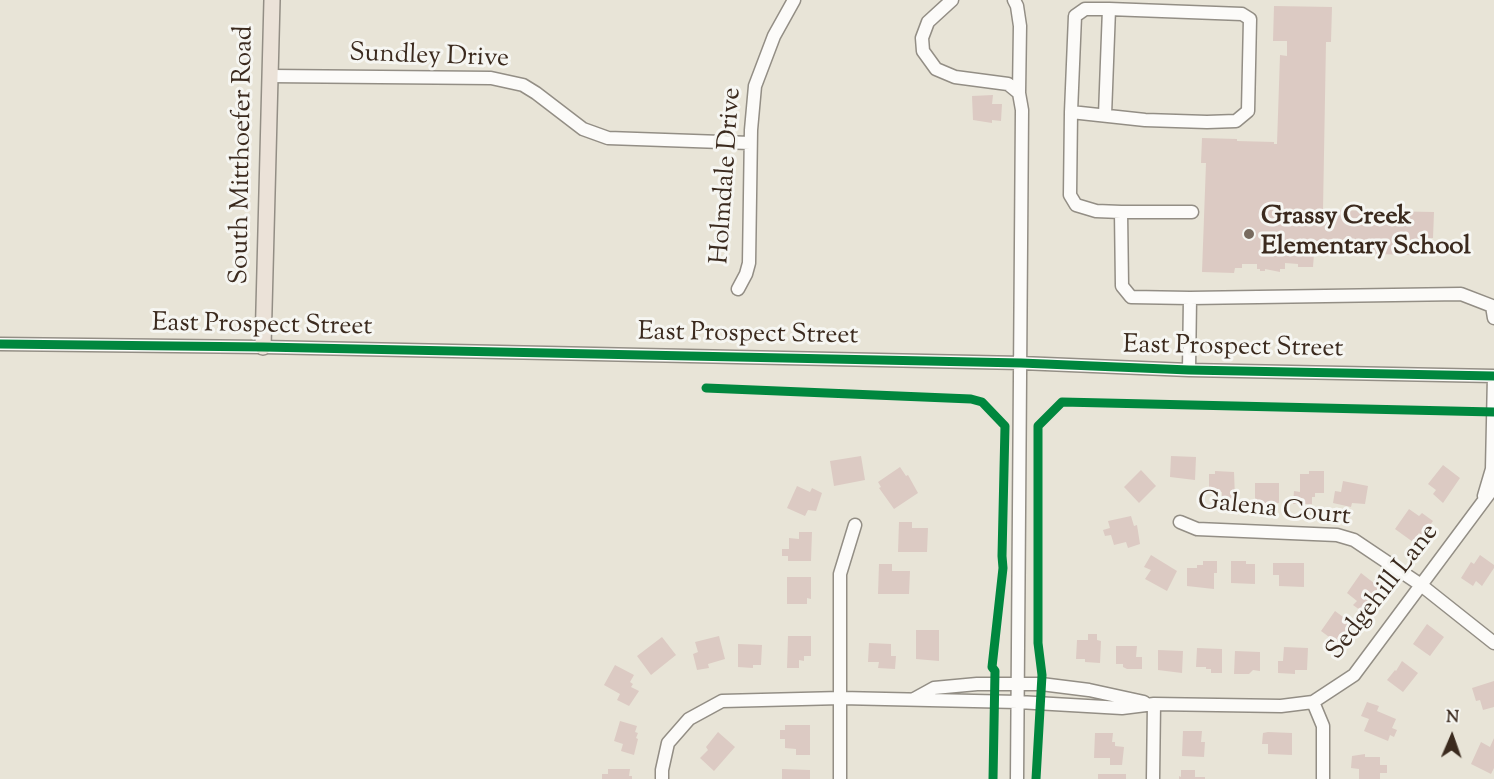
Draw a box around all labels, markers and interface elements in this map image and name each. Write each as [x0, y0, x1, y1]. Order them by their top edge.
street label: South Mitthoefer Road [226, 25, 262, 285]
street label: Sundley Drive [348, 40, 510, 76]
street label: Holmdale Drive [706, 87, 750, 265]
place label: Grassy Creek Elementary School [1261, 203, 1471, 264]
marker: Grassy Creek Elementary School [1242, 227, 1256, 241]
street label: East Prospect Street [151, 309, 373, 345]
street label: East Prospect Street [637, 318, 859, 354]
street label: East Prospect Street [1122, 331, 1344, 367]
street label: Galena Court [1196, 487, 1352, 535]
street label: Sedgehill Lane [1321, 519, 1447, 667]
north arrow [1422, 707, 1482, 767]
text: N [1446, 707, 1459, 730]

